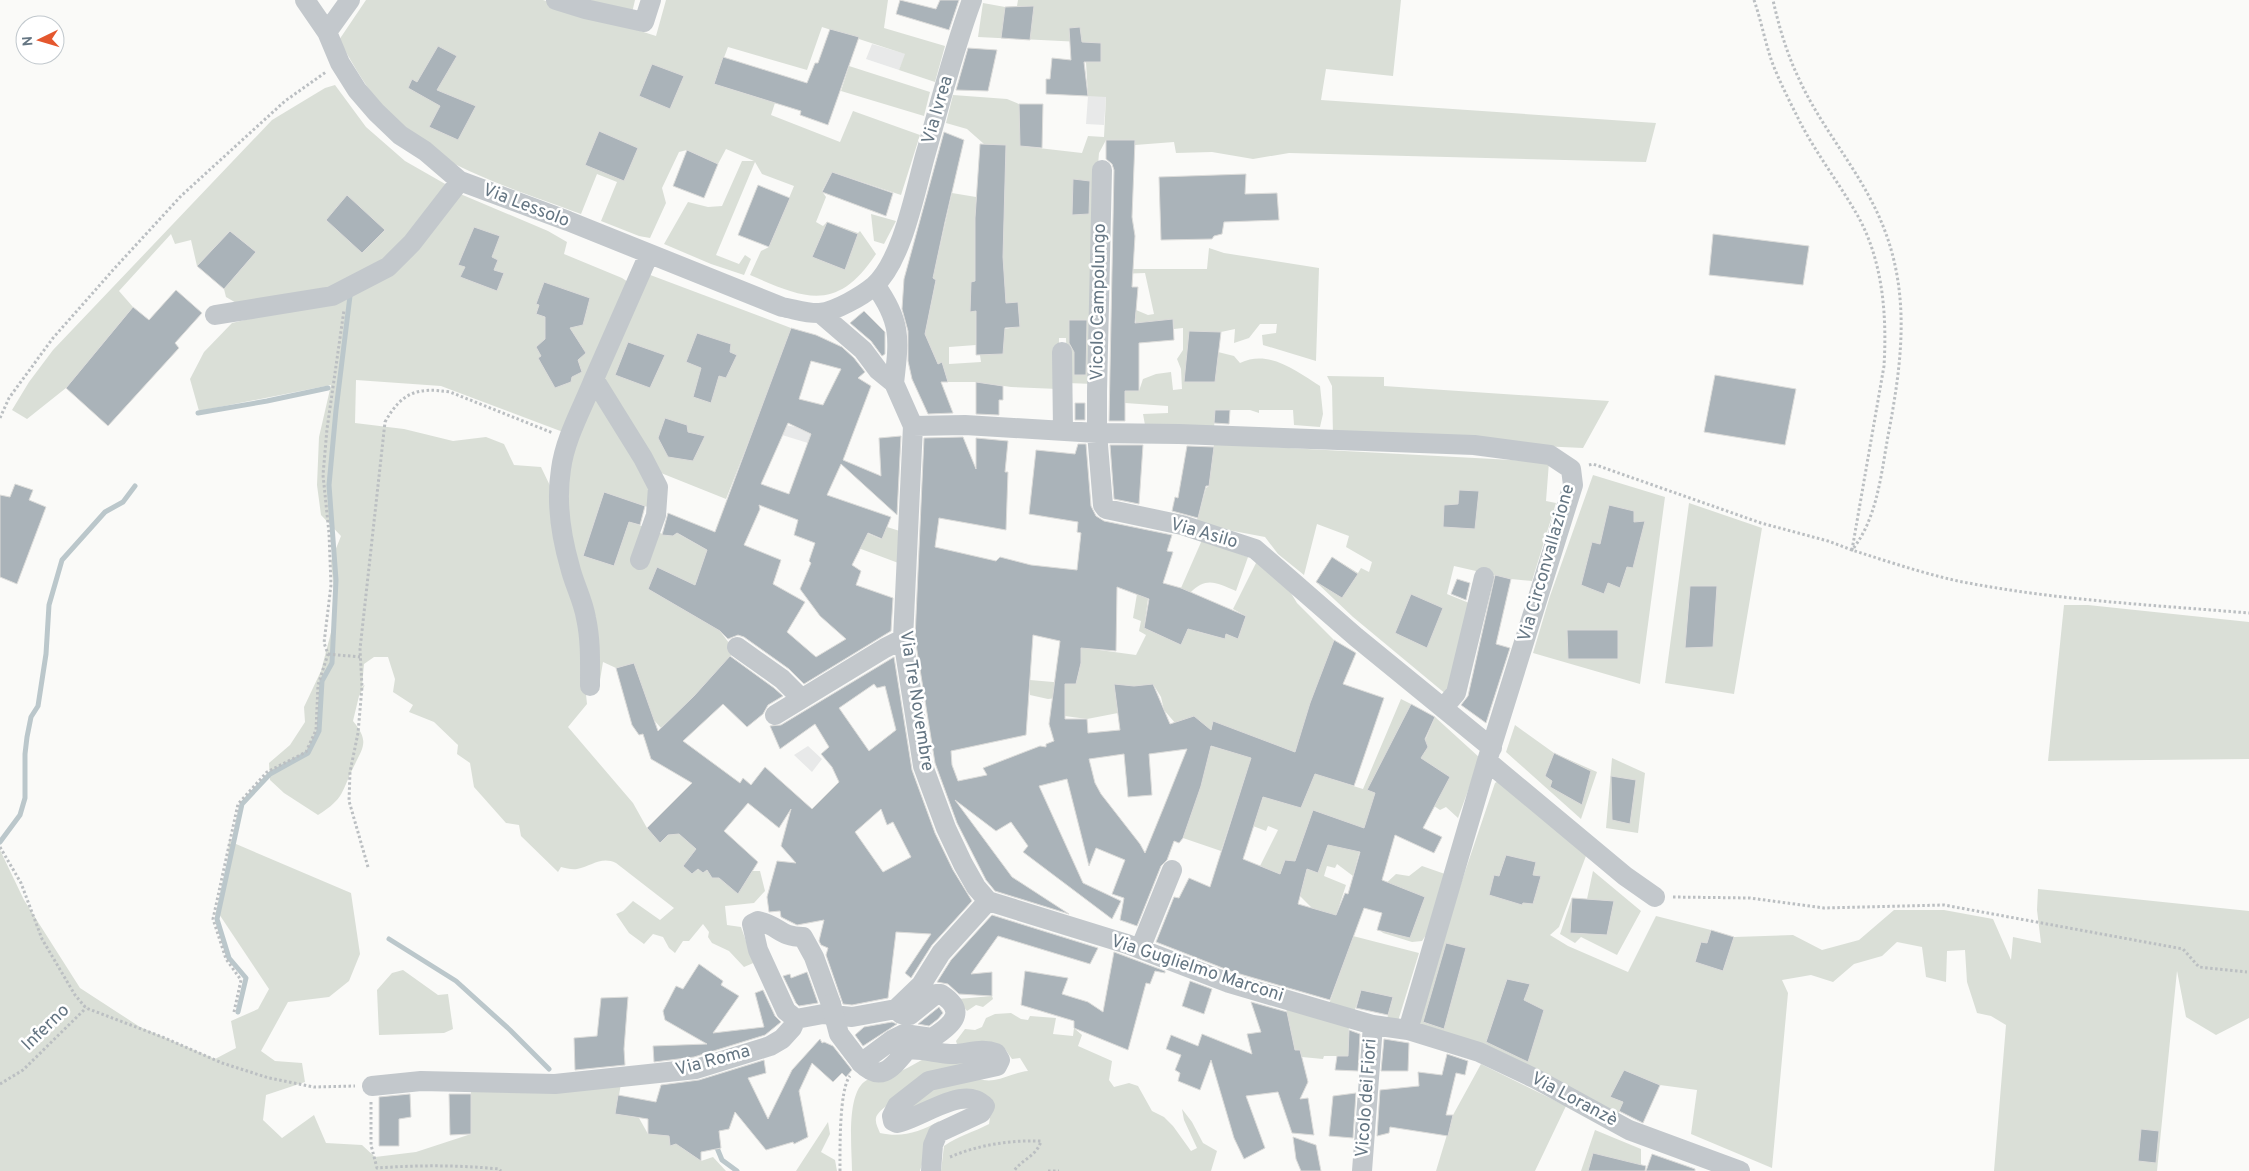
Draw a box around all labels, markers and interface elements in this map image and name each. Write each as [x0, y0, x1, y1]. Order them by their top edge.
north arrow [15, 15, 65, 65]
text: N [20, 35, 37, 47]
street label: Via Ivrea [917, 73, 959, 147]
street label: Via Lessolo [479, 179, 573, 233]
street label: Vicolo Campolungo [1086, 223, 1112, 381]
street label: Via Circonvallazione [1513, 482, 1581, 644]
street label: Via Asilo [1168, 513, 1240, 555]
street label: Via Tre Novembre [894, 629, 938, 773]
street label: Via Guglielmo Marconi [1108, 930, 1286, 1008]
street label: Inferno [17, 1000, 75, 1056]
street label: Vicolo dei Fiori [1351, 1038, 1383, 1158]
street label: Via Roma [673, 1040, 753, 1082]
street label: Via Loranzè [1527, 1068, 1621, 1132]

